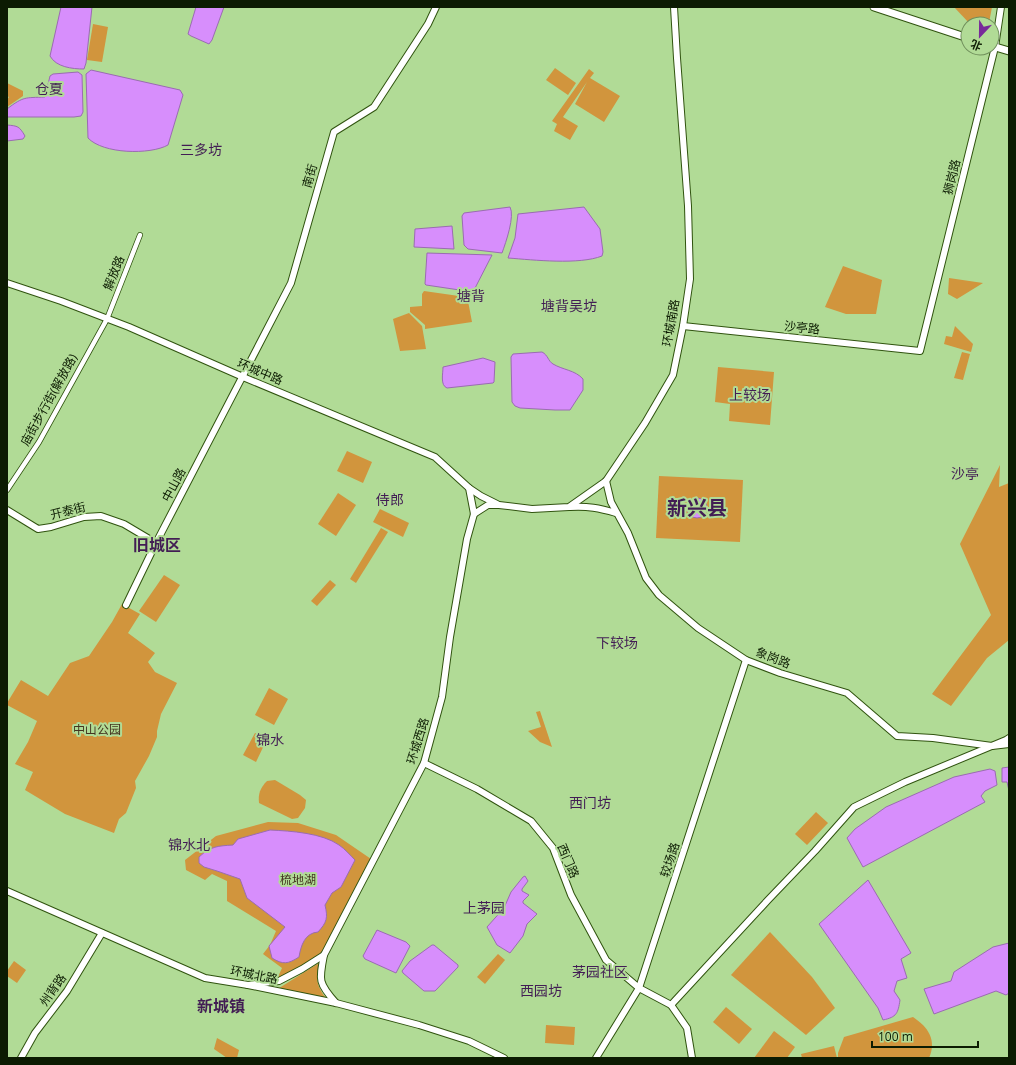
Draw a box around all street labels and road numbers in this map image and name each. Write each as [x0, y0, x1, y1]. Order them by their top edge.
street label: 狮岗路 [939, 157, 964, 196]
street label: 南街 [298, 162, 321, 190]
street label: 解放路 [99, 253, 128, 293]
street label: 环城南路 [658, 298, 683, 348]
street label: 沙亭路 [783, 317, 821, 338]
street label: 庙街步行街(解放路) [16, 350, 81, 449]
street label: 环城中路 [235, 354, 286, 389]
street label: 中山路 [158, 465, 190, 505]
street label: 开泰街 [48, 498, 87, 523]
street label: 象岗路 [753, 643, 793, 672]
street label: 环城西路 [402, 715, 433, 766]
street label: 较场路 [656, 840, 683, 880]
street label: 西门路 [554, 841, 583, 881]
street label: 环城北路 [229, 962, 279, 987]
street label: 州背路 [35, 970, 70, 1009]

